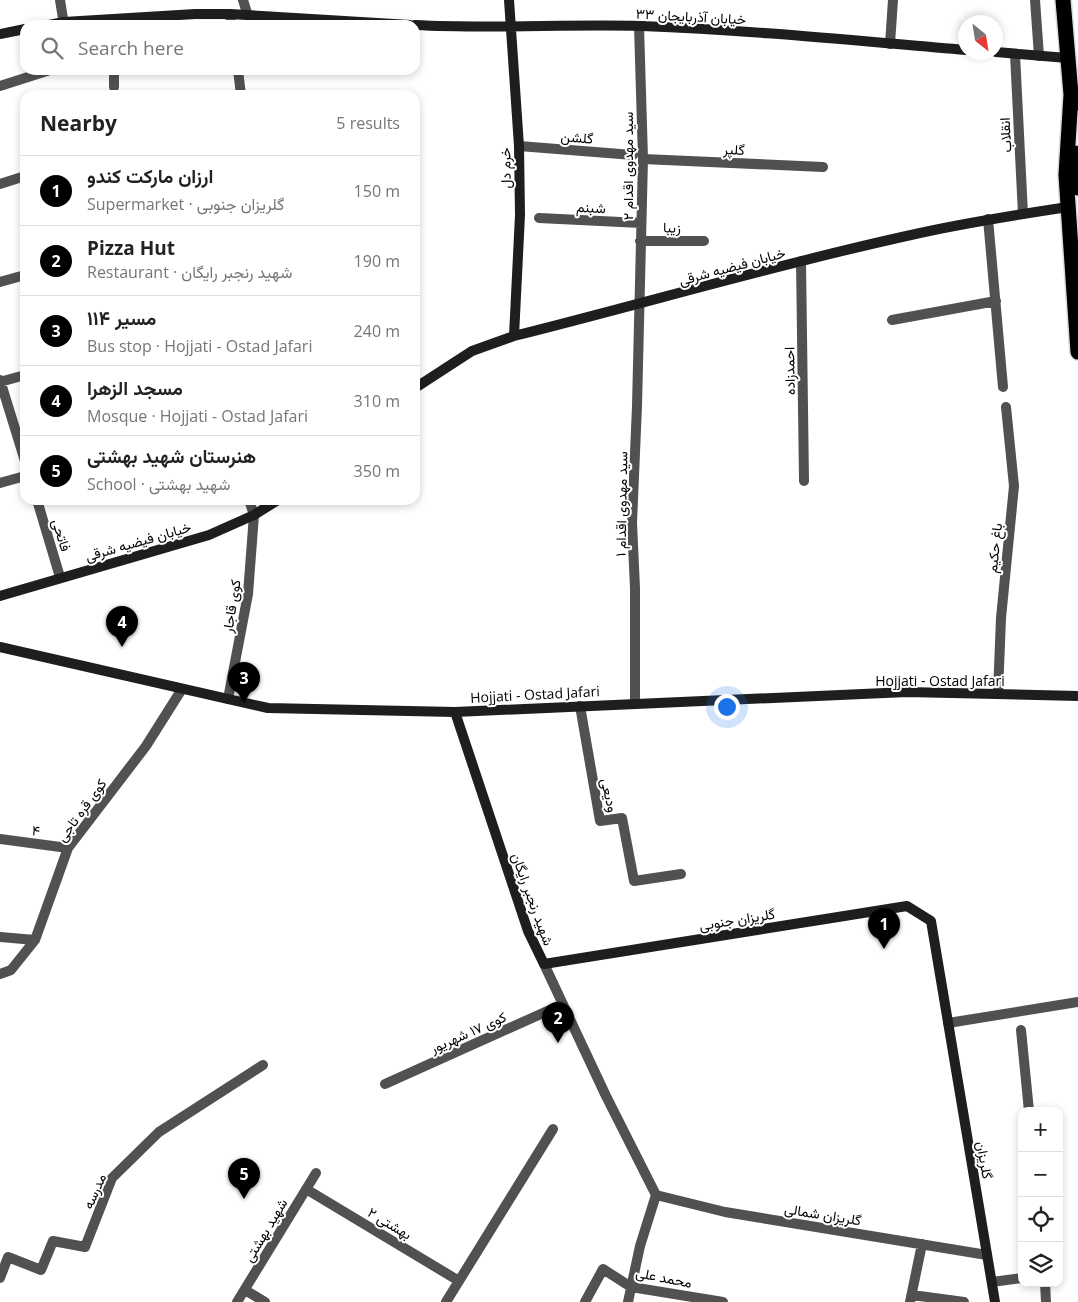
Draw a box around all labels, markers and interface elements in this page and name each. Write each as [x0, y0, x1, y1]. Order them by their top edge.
street label: خیابان آذربایجان ۳۳ [635, 4, 747, 28]
north arrow [958, 15, 1003, 60]
search box [20, 20, 420, 75]
icon: search [38, 34, 66, 62]
text: Search here [78, 35, 184, 61]
text: Nearby [40, 109, 117, 137]
text: 5 results [336, 112, 400, 134]
street label: سید مهدوی اقدام ۲ [618, 112, 637, 220]
street label: انقلاب [995, 117, 1015, 153]
street label: گلشن [560, 126, 594, 148]
street label: گلپر [722, 139, 745, 160]
street label: خرم دل [495, 147, 516, 189]
text: ارزان مارکت کندو [87, 163, 213, 189]
text: 1 [51, 180, 61, 202]
text: 150 m [354, 180, 400, 202]
text: Supermarket · گلریزان جنوبی [87, 193, 284, 215]
street label: شبنم [576, 197, 606, 217]
street label: زیبا [663, 217, 681, 237]
text: Pizza Hut [87, 235, 175, 261]
street label: خیابان فیضیه شرقی [677, 243, 787, 289]
text: 2 [51, 250, 61, 272]
text: 190 m [354, 250, 400, 272]
text: Restaurant · شهید رنجبر رایگان [87, 261, 292, 283]
text: مسیر ۱۱۴ [87, 305, 156, 331]
text: 3 [51, 320, 61, 342]
text: 240 m [354, 320, 400, 342]
text: Bus stop · Hojjati - Ostad Jafari [87, 335, 312, 357]
street label: احمدزاده [779, 347, 799, 395]
text: مسجد الزهرا [87, 375, 183, 401]
text: 4 [51, 390, 61, 412]
text: 310 m [354, 390, 400, 412]
text: Mosque · Hojjati - Ostad Jafari [87, 405, 308, 427]
text: هنرستان شهید بهشتی [87, 443, 256, 469]
street label: سید مهدوی اقدام ۱ [611, 451, 631, 557]
text: 5 [51, 460, 61, 482]
text: 350 m [354, 460, 400, 482]
text: School · شهید بهشتی [87, 473, 230, 495]
street label: فاتحی [48, 516, 76, 554]
street label: خیابان فیضیه شرقی [83, 517, 193, 565]
street label: باغ حکیم [982, 522, 1008, 574]
street label: کوی قاجار [217, 578, 245, 635]
pin: 4 [106, 606, 138, 647]
pin: 3 [228, 662, 260, 703]
street label: Hojjati - Ostad Jafari [875, 671, 1005, 690]
street label: Hojjati - Ostad Jafari [470, 681, 600, 707]
your location [714, 694, 740, 720]
street label: کوی قره تاجی [52, 775, 110, 845]
street label: ودیعی [597, 776, 623, 814]
street label: ۴ [31, 820, 41, 840]
street label: شهید رنجبر رایگان [507, 850, 559, 948]
street label: گلریزان جنوبی [698, 904, 776, 934]
pin: 1 [868, 908, 900, 949]
pin: 2 [542, 1002, 574, 1043]
street label: کوی ۱۷ شهریور [426, 1007, 509, 1058]
map controls [1018, 1107, 1063, 1287]
button: + [1018, 1107, 1063, 1152]
street label: گلریزان [972, 1140, 998, 1180]
button: − [1018, 1152, 1063, 1197]
pin: 5 [228, 1158, 260, 1199]
street label: مدرسه [78, 1170, 110, 1212]
street label: شهید بهشتی [239, 1195, 291, 1265]
button: locate [1018, 1197, 1063, 1242]
street label: گلریزان شمالی [783, 1199, 863, 1229]
street label: بهشتی ۲ [365, 1202, 415, 1244]
button: layers [1018, 1242, 1063, 1287]
street label: محمد علی [634, 1262, 694, 1292]

